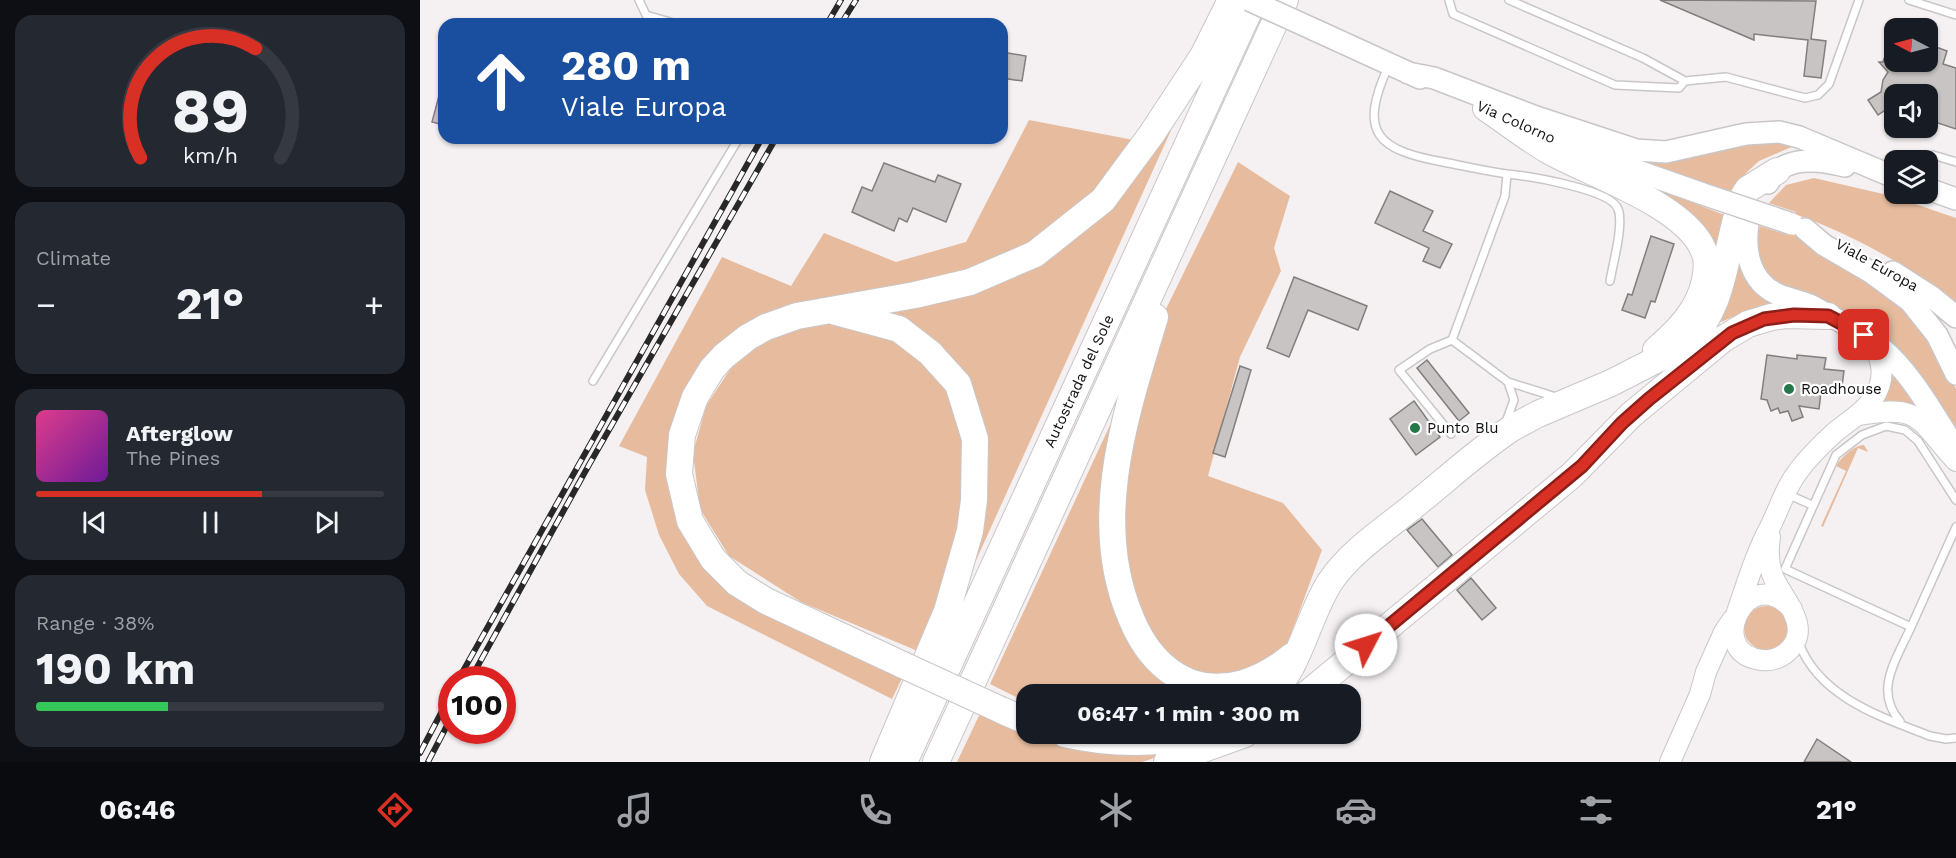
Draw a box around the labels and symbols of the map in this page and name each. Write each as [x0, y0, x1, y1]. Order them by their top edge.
north arrow [1884, 18, 1938, 72]
street label: Via Colorno [1474, 97, 1558, 147]
street label: Viale Europa [1832, 235, 1922, 295]
pin [1838, 309, 1889, 360]
street label: Autostrada del Sole [1040, 312, 1118, 450]
place label: Roadhouse [1801, 380, 1882, 398]
marker: Roadhouse [1782, 382, 1796, 396]
place label: Punto Blu [1427, 419, 1499, 437]
marker: Punto Blu [1408, 421, 1422, 435]
position arrow [1334, 613, 1398, 677]
speed limit sign: 100 [438, 666, 516, 744]

